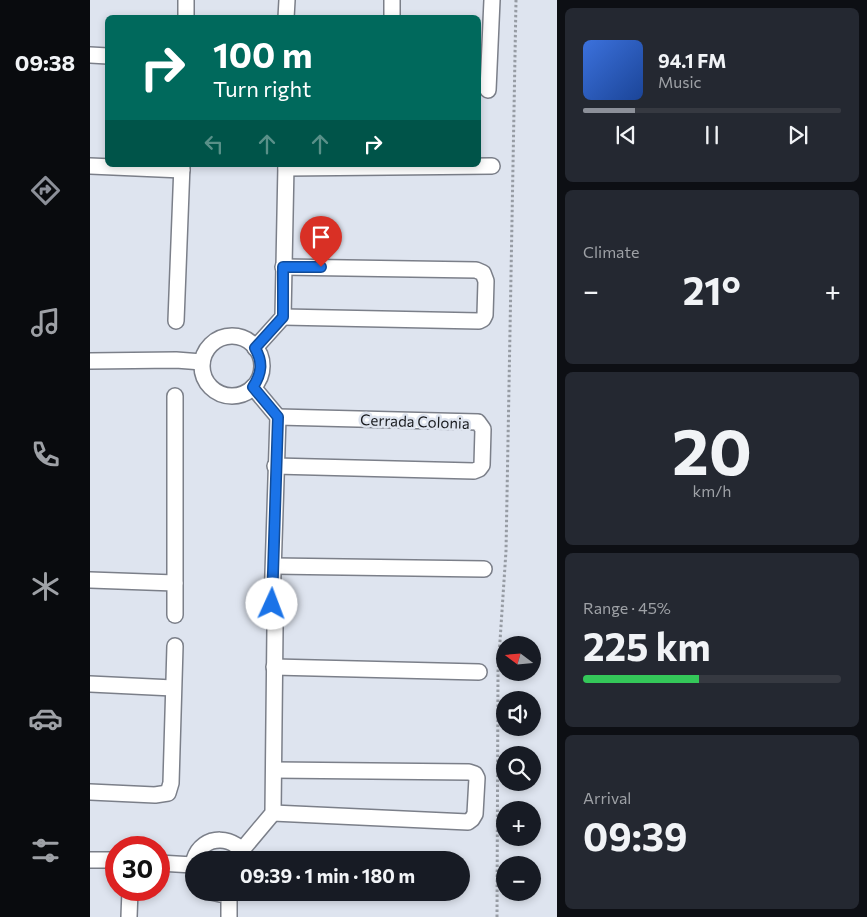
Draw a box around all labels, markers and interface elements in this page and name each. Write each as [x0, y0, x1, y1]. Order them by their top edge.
text: 100 m [213, 32, 313, 75]
icon: right [130, 35, 195, 100]
text: 09:38 [15, 49, 75, 76]
text: 94.1 FM [658, 49, 726, 72]
text: Music [658, 72, 702, 91]
text: Turn right [213, 75, 311, 102]
icon: previous [612, 121, 640, 149]
icon: pause [698, 121, 726, 149]
icon: next [784, 121, 812, 149]
icon: left [200, 130, 228, 158]
icon: ahead [253, 130, 281, 158]
icon: ahead [306, 130, 334, 158]
icon: right [359, 130, 387, 158]
icon: directions [28, 173, 63, 208]
pin [300, 216, 342, 267]
icon: arrive [307, 223, 335, 251]
text: Climate [583, 242, 639, 261]
text: 21° [683, 266, 741, 313]
text: − [583, 273, 599, 307]
text: + [825, 273, 841, 307]
icon: music [28, 305, 63, 340]
text: 20 [672, 409, 752, 488]
street label: Cerrada Colonia [360, 410, 470, 432]
icon: phone [28, 437, 63, 472]
text: km/h [693, 481, 731, 500]
icon: climate [28, 569, 63, 604]
position arrow [245, 577, 297, 629]
text: Range · 45% [583, 598, 671, 617]
text: 225 km [583, 622, 711, 669]
north arrow [496, 636, 541, 681]
map controls [496, 636, 541, 901]
button: sound [496, 691, 541, 736]
icon: car [28, 701, 63, 736]
button: search [496, 746, 541, 791]
text: Arrival [583, 788, 631, 807]
button: + [496, 801, 541, 846]
text: 09:39 [583, 812, 687, 859]
icon: filters [28, 833, 63, 868]
speed limit sign: 30 [105, 836, 170, 901]
button: − [496, 856, 541, 901]
text: 09:39 · 1 min · 180 m [240, 864, 415, 887]

